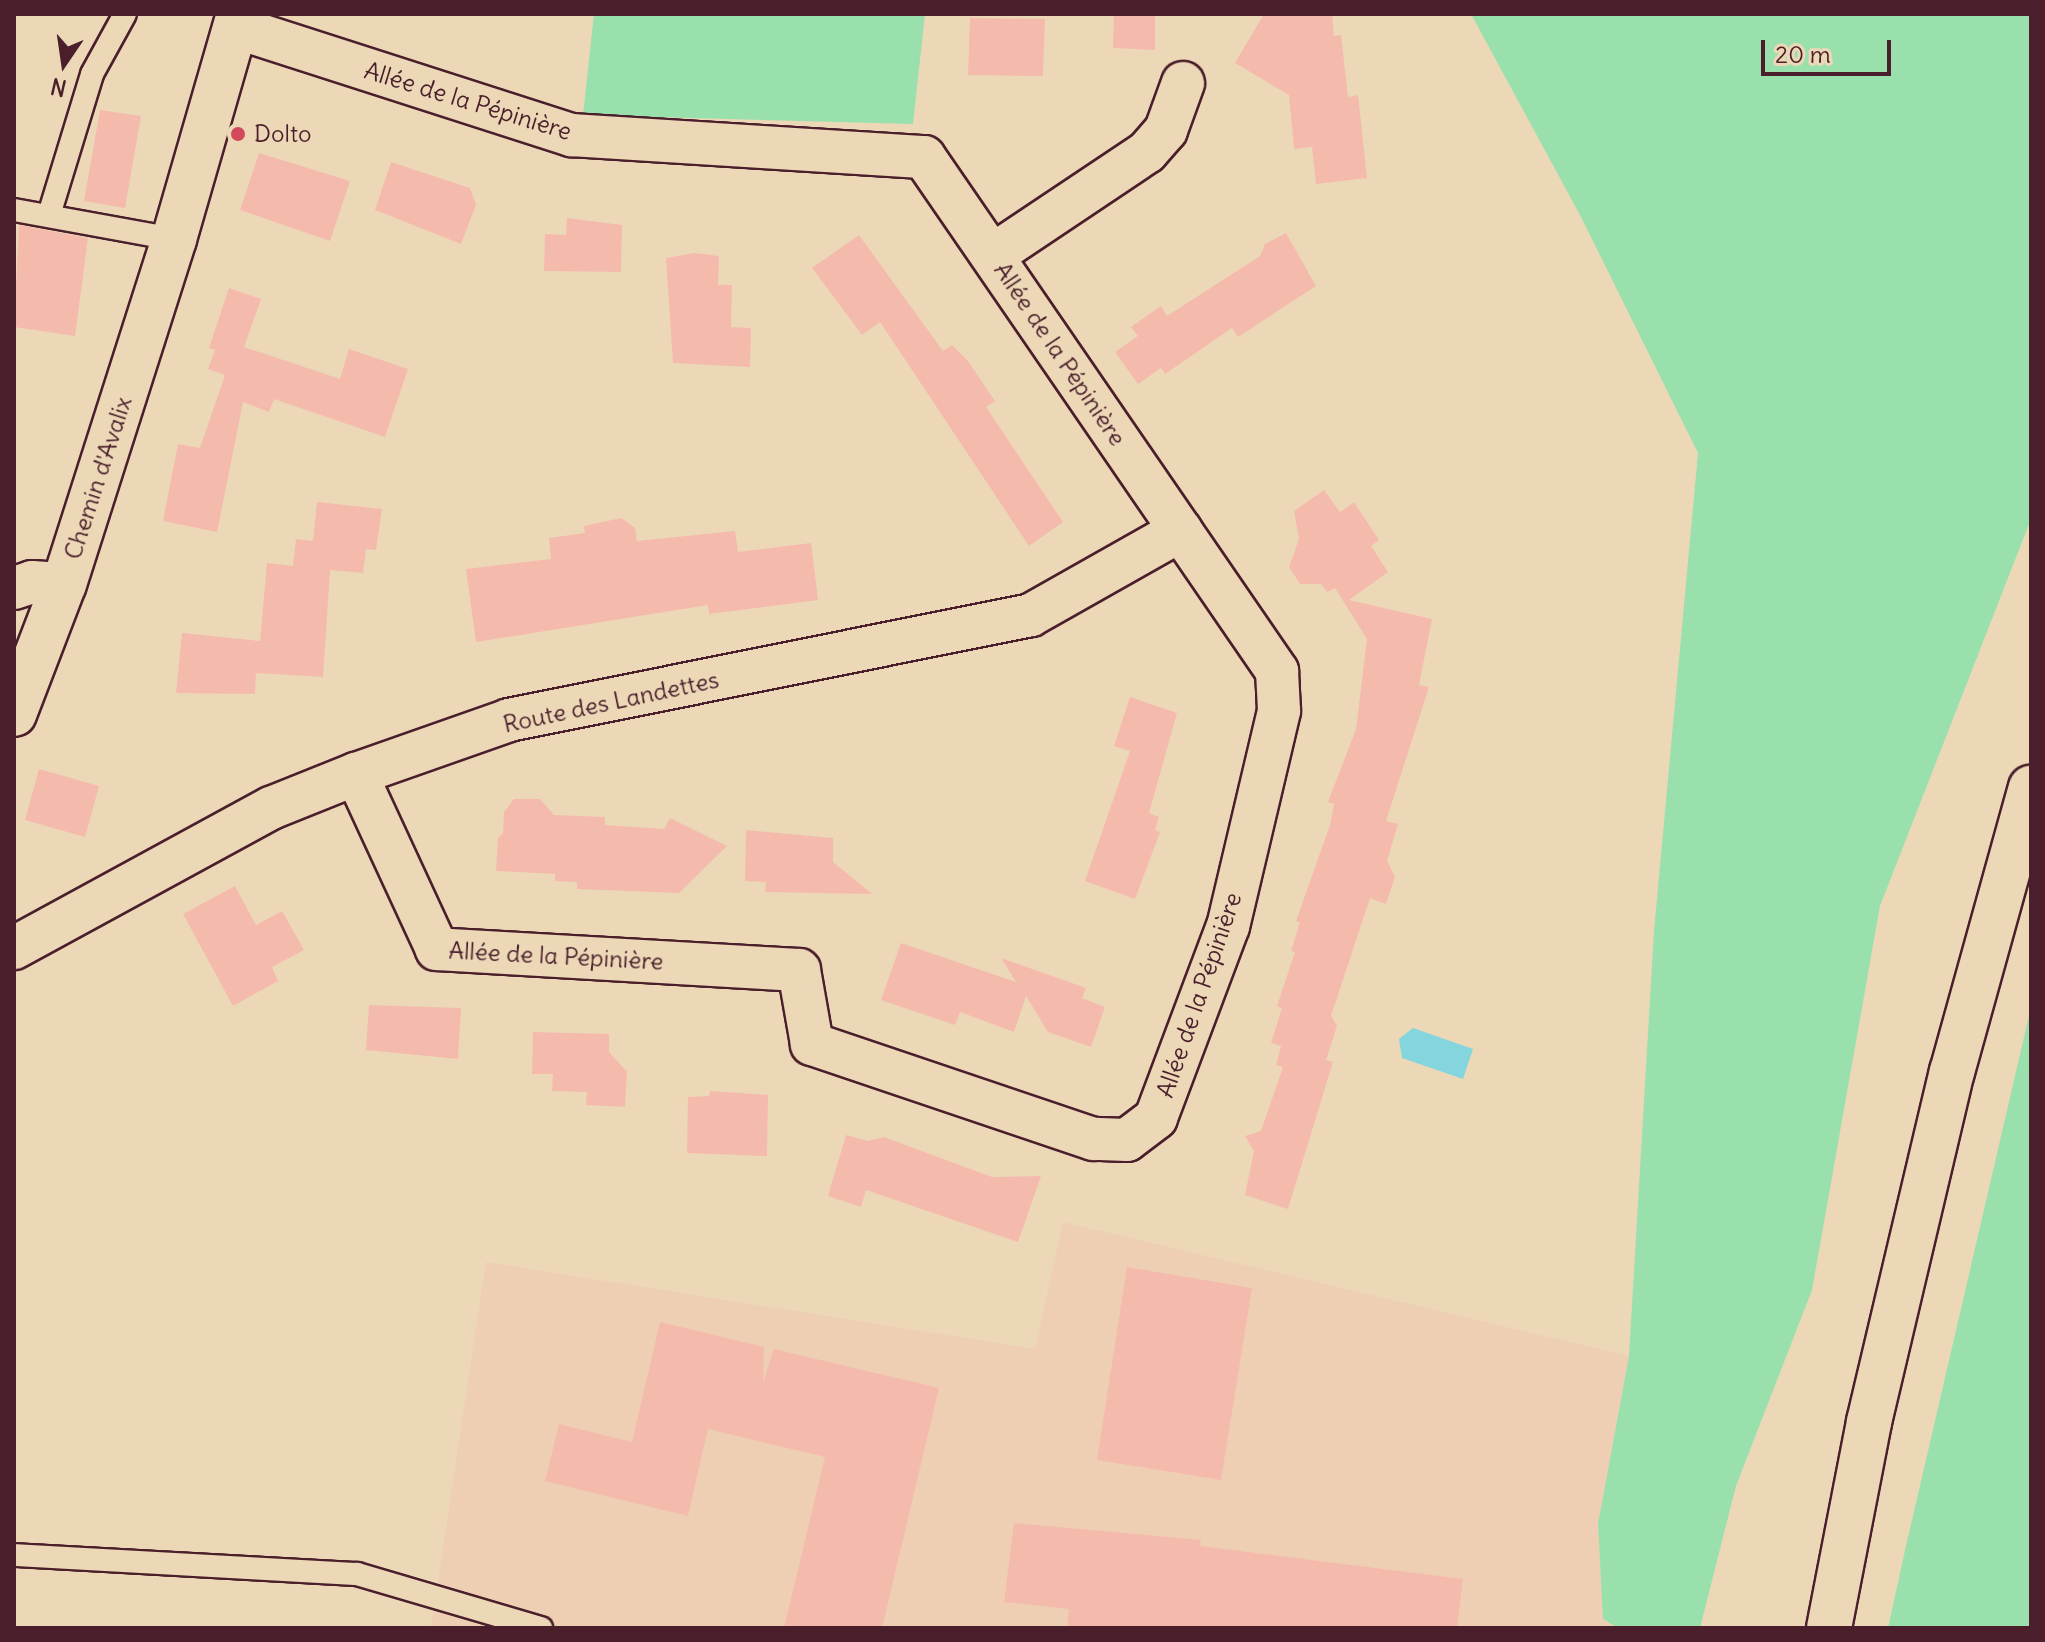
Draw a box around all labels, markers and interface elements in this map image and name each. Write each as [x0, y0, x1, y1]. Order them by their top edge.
north arrow [24, 24, 104, 104]
scale bar [1765, 24, 1895, 74]
text: 20 m [1775, 39, 1831, 69]
street label: Allée de la Pépinière [361, 56, 575, 146]
text: N [48, 72, 69, 103]
place label: Dolto [254, 120, 311, 148]
marker: Dolto [229, 125, 247, 143]
street label: Allée de la Pépinière [988, 257, 1132, 451]
street label: Chemin d'Avalix [58, 393, 138, 563]
street label: Route des Landettes [501, 665, 721, 739]
street label: Allée de la Pépinière [1150, 889, 1248, 1101]
street label: Allée de la Pépinière [448, 936, 664, 976]

